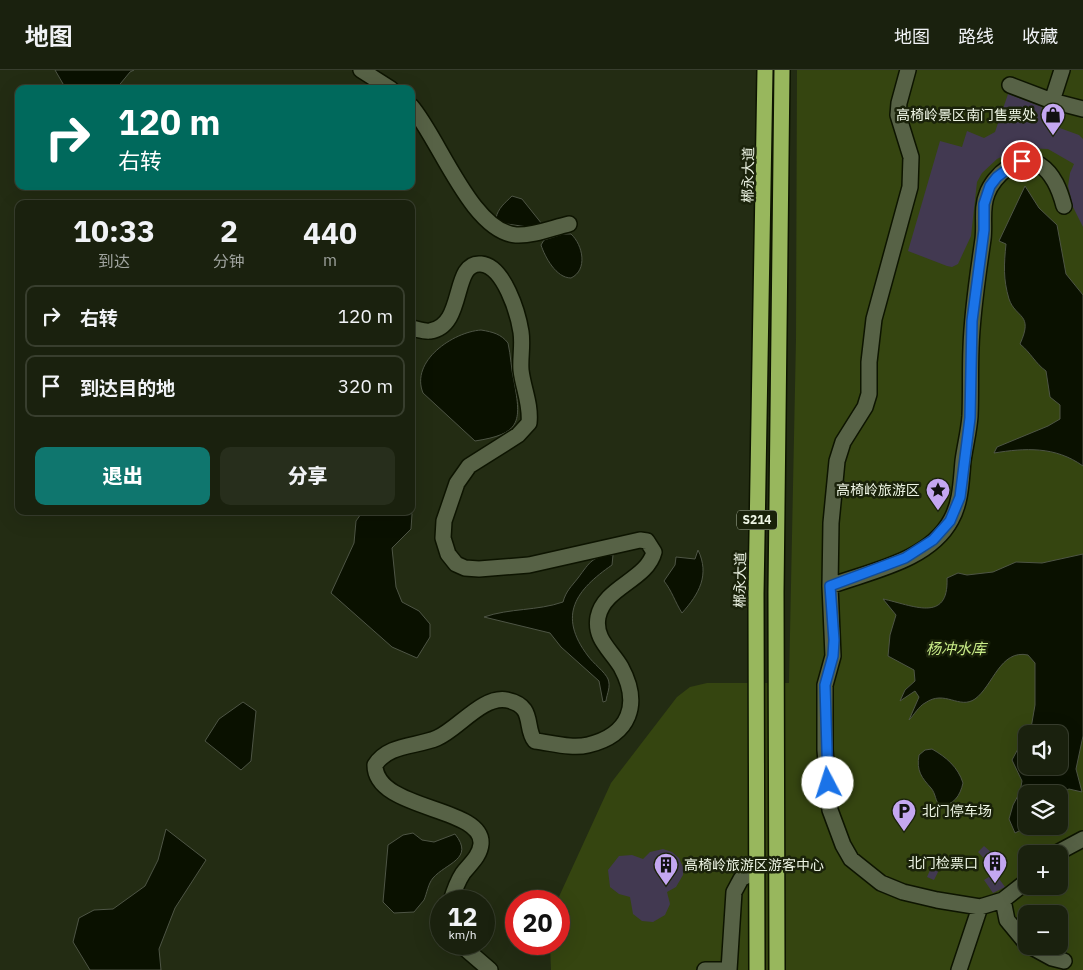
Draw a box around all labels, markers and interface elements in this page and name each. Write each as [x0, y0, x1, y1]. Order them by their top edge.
text: 地图 [25, 20, 73, 52]
text: 地图 [894, 25, 930, 48]
text: 路线 [958, 25, 994, 48]
text: 收藏 [1022, 25, 1058, 48]
text: 120 m [118, 99, 221, 145]
shop icon: 高椅岭景区南门售票处 [1040, 102, 1066, 136]
icon: right [35, 105, 100, 170]
place label: 高椅岭景区南门售票处 [896, 106, 1036, 124]
pin [1001, 140, 1043, 182]
text: 右转 [118, 146, 162, 175]
street label: 郴永大道 [739, 147, 757, 203]
icon: arrive [1008, 147, 1036, 175]
text: 10:33 [73, 211, 155, 250]
text: 2 [220, 211, 238, 250]
text: 440 [303, 213, 357, 252]
text: m [323, 250, 337, 270]
text: 到达 [98, 251, 130, 271]
text: 分钟 [213, 251, 245, 271]
icon: right [37, 302, 65, 330]
text: 120 m [338, 304, 393, 328]
text: 右转 [80, 306, 118, 330]
icon: arrive [37, 372, 65, 400]
text: 320 m [338, 374, 393, 398]
text: 到达目的地 [80, 376, 175, 400]
button: 退出 [35, 447, 210, 505]
button: 分享 [220, 447, 395, 505]
place icon: 高椅岭旅游区 [925, 477, 951, 511]
place label: 高椅岭旅游区 [836, 481, 920, 499]
road number: S214 [737, 510, 777, 530]
street label: 郴永大道 [731, 552, 749, 608]
water label: 杨冲水库 [926, 639, 989, 658]
map controls [1018, 725, 1068, 955]
button: sound [1018, 725, 1068, 775]
position arrow [801, 756, 853, 808]
button: layers [1018, 785, 1068, 835]
parking icon: 北门停车场 [891, 798, 917, 832]
place label: 北门停车场 [922, 802, 992, 820]
button: + [1018, 845, 1068, 895]
building icon: 北门检票口 [982, 850, 1008, 884]
building icon: 高椅岭旅游区游客中心 [653, 852, 679, 886]
place label: 北门检票口 [908, 854, 978, 872]
place label: 高椅岭旅游区游客中心 [684, 856, 824, 874]
speed limit sign: 20 [505, 890, 570, 955]
text: 12 [447, 900, 478, 933]
button: − [1018, 905, 1068, 955]
text: km/h [448, 927, 477, 942]

